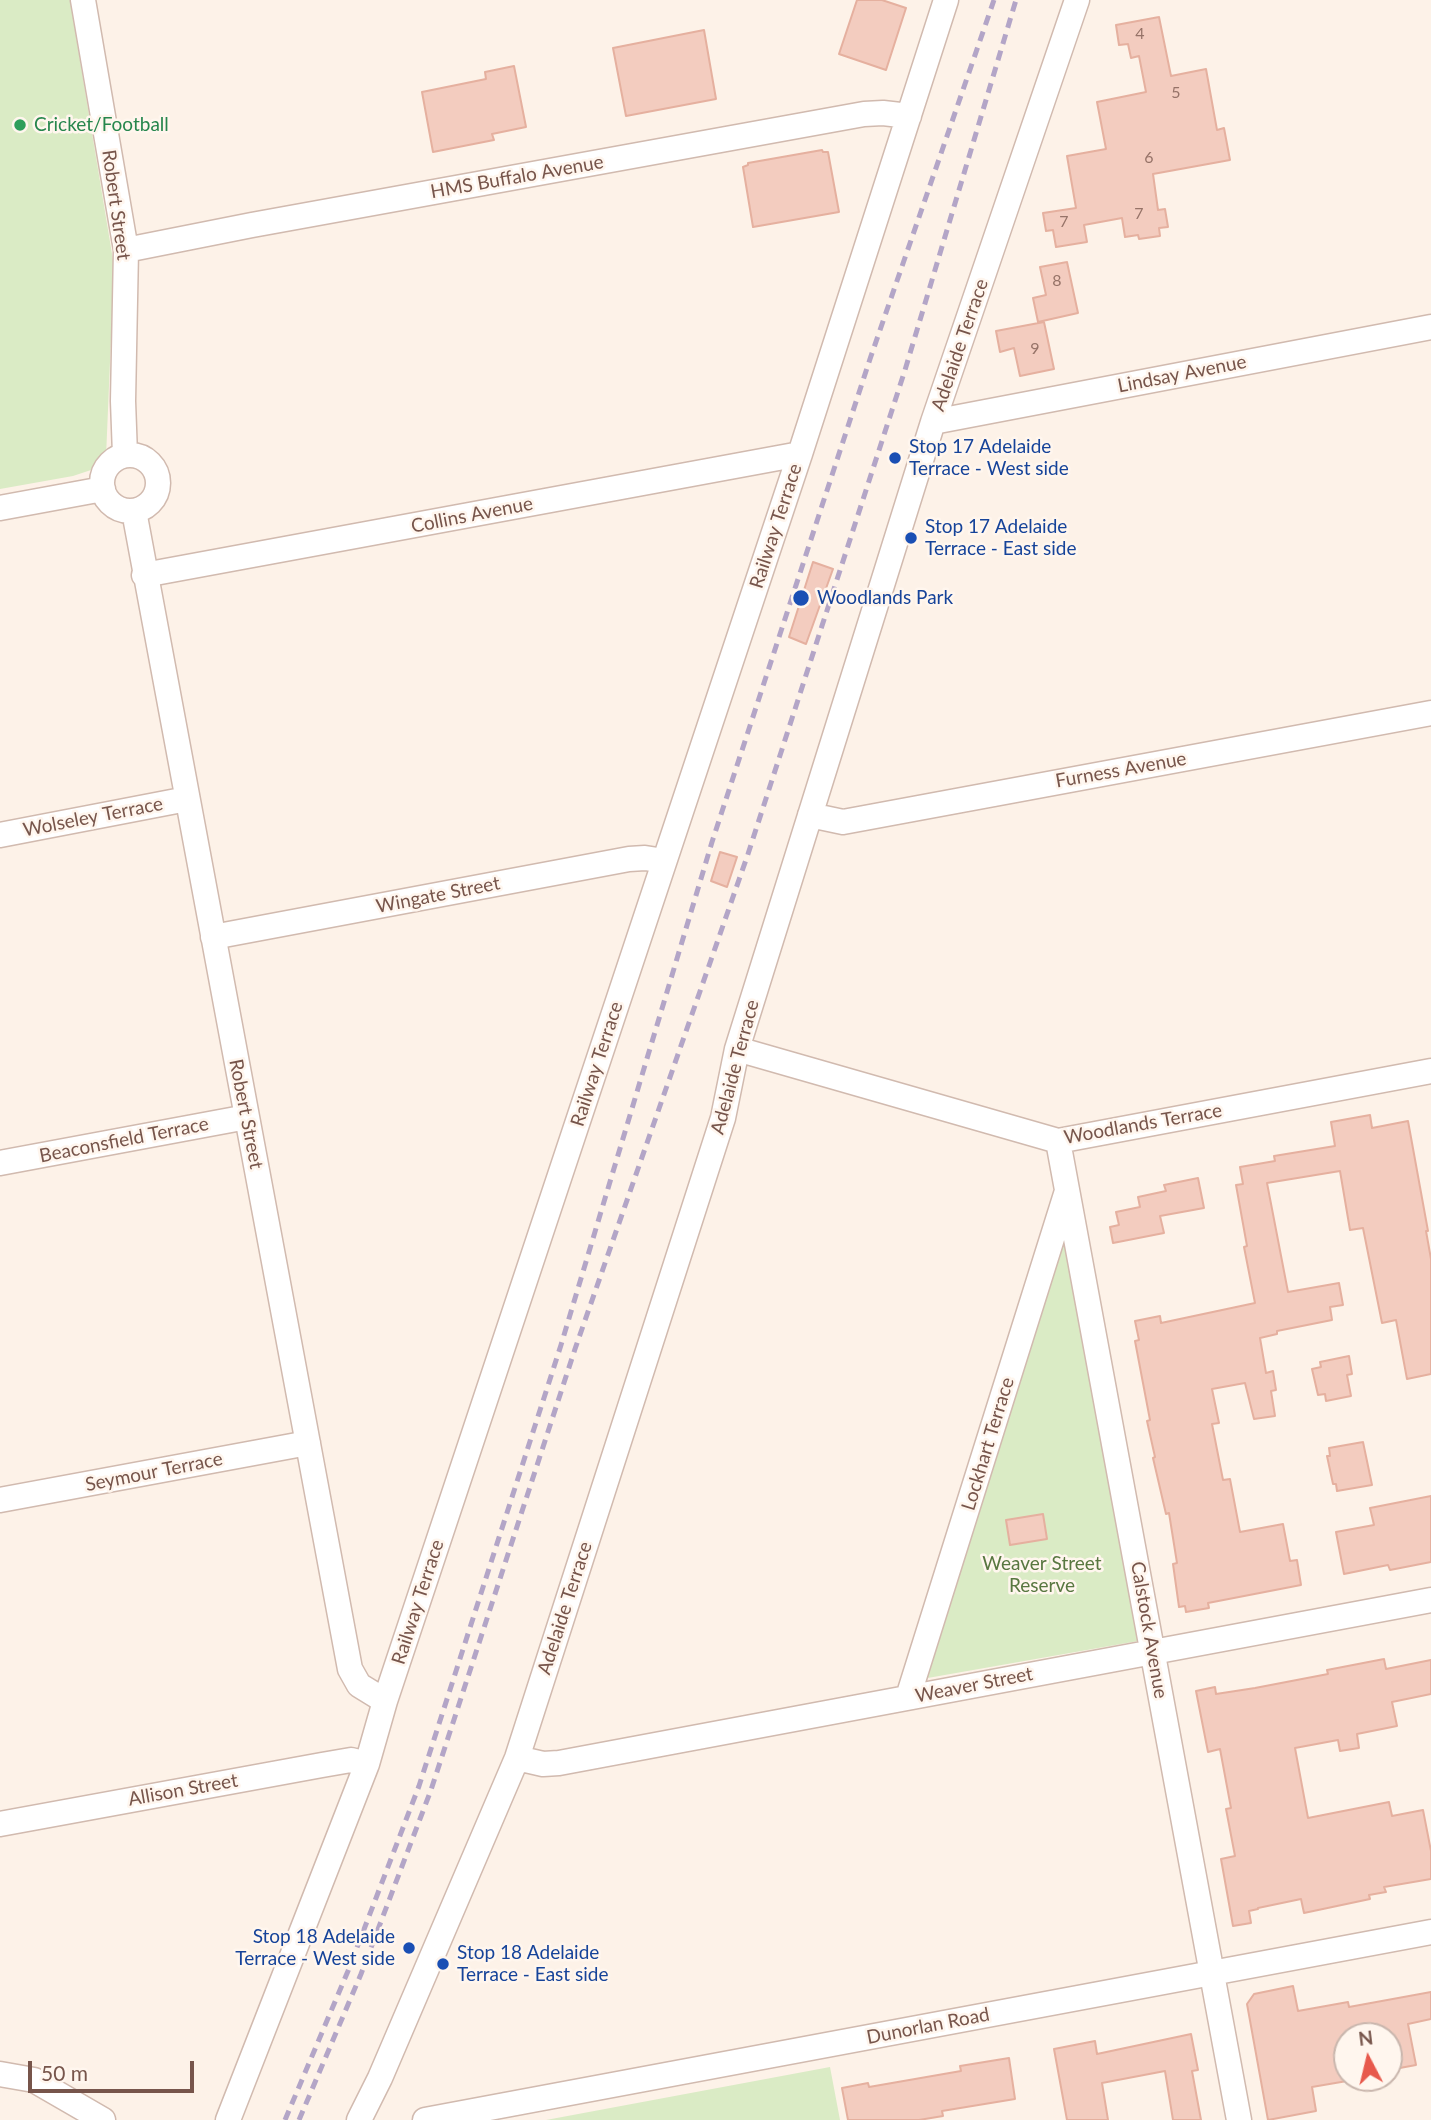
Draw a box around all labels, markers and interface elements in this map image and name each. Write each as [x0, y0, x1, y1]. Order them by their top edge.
house number: 4 [1135, 24, 1145, 44]
house number: 5 [1171, 83, 1181, 103]
place label: Cricket/Football [34, 114, 169, 136]
marker: Cricket/Football [12, 117, 28, 133]
street label: Robert Street [97, 148, 135, 262]
house number: 6 [1144, 148, 1154, 168]
street label: HMS Buffalo Avenue [429, 151, 605, 203]
house number: 7 [1134, 204, 1144, 224]
house number: 7 [1059, 212, 1069, 232]
house number: 8 [1052, 271, 1062, 291]
street label: Adelaide Terrace [927, 276, 993, 414]
house number: 9 [1030, 339, 1040, 359]
street label: Lindsay Avenue [1116, 350, 1248, 398]
place label: Stop 17 Adelaide Terrace - West side [909, 436, 1069, 480]
marker: Stop 17 Adelaide Terrace - West side [887, 450, 903, 466]
street label: Railway Terrace [745, 461, 807, 591]
street label: Collins Avenue [409, 492, 535, 538]
place label: Stop 17 Adelaide Terrace - East side [925, 516, 1076, 560]
marker: Stop 17 Adelaide Terrace - East side [903, 530, 919, 546]
place label: Woodlands Park [817, 587, 953, 609]
marker: Woodlands Park [791, 588, 811, 608]
street label: Furness Avenue [1054, 747, 1188, 793]
street label: Wolseley Terrace [21, 792, 165, 842]
street label: Wingate Street [374, 872, 502, 918]
street label: Adelaide Terrace [706, 997, 764, 1137]
street label: Railway Terrace [566, 999, 628, 1129]
street label: Robert Street [224, 1057, 268, 1171]
street label: Woodlands Terrace [1062, 1099, 1224, 1149]
street label: Beaconsfield Terrace [37, 1112, 211, 1168]
street label: Lockhart Terrace [957, 1375, 1019, 1513]
street label: Seymour Terrace [83, 1447, 225, 1497]
street label: Railway Terrace [387, 1537, 449, 1667]
street label: Adelaide Terrace [533, 1539, 597, 1677]
park label: Weaver Street Reserve [982, 1553, 1102, 1597]
street label: Calstock Avenue [1126, 1560, 1172, 1700]
street label: Weaver Street [913, 1662, 1035, 1708]
street label: Allison Street [126, 1769, 240, 1811]
place label: Stop 18 Adelaide Terrace - West side [235, 1926, 395, 1970]
marker: Stop 18 Adelaide Terrace - West side [401, 1940, 417, 1956]
place label: Stop 18 Adelaide Terrace - East side [457, 1942, 608, 1986]
marker: Stop 18 Adelaide Terrace - East side [435, 1956, 451, 1972]
street label: Dunorlan Road [865, 2003, 991, 2049]
north arrow [1333, 2022, 1403, 2092]
text: N [1357, 2025, 1374, 2050]
scale bar [32, 2046, 198, 2090]
text: 50 m [41, 2060, 88, 2085]

